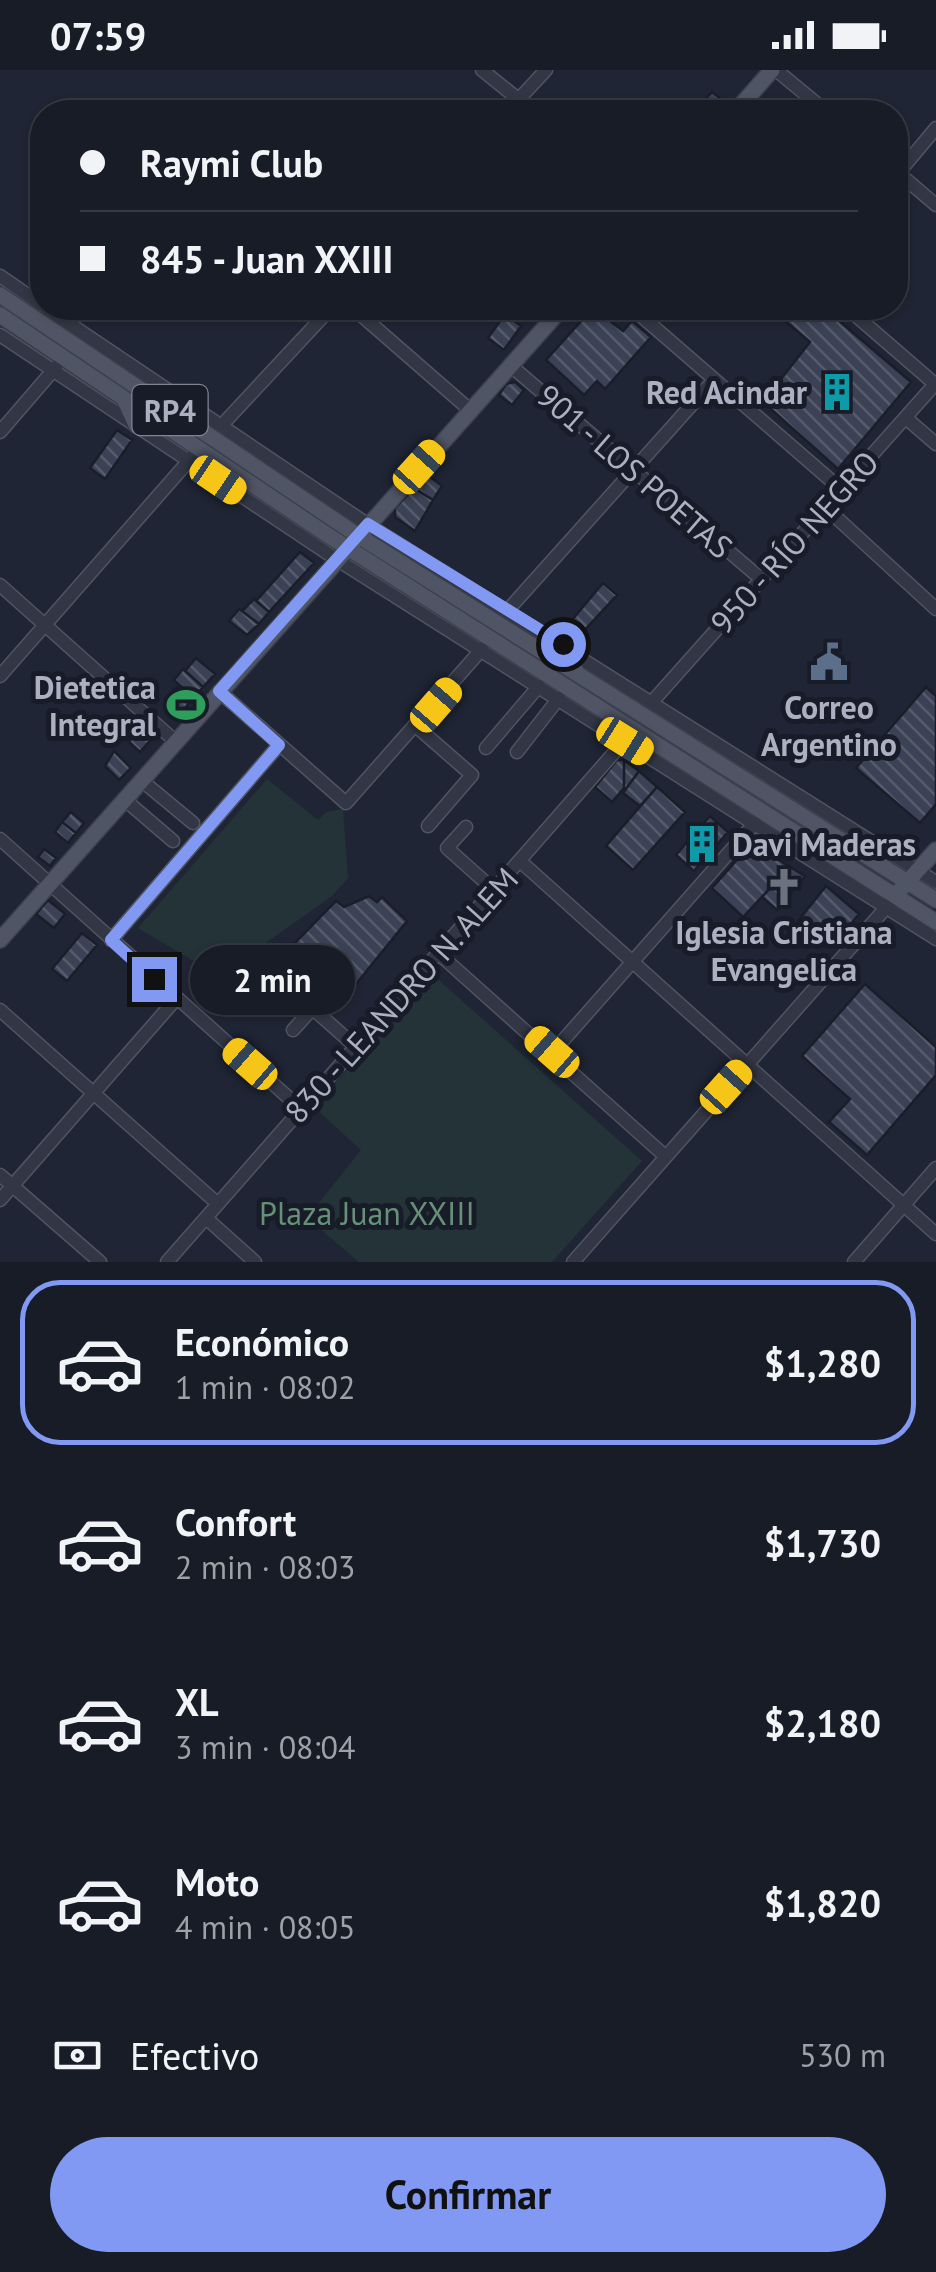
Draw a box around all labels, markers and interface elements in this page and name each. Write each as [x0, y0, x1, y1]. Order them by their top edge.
text: 07:59 [50, 11, 146, 60]
text: Raymi Club [140, 138, 323, 187]
text: 845 - Juan XXIII [140, 234, 393, 283]
place label: Red Acindar [646, 371, 808, 413]
building icon: Red Acindar [816, 371, 858, 413]
street label: 901 - LOS POETAS [529, 375, 741, 567]
road number: RP4 [132, 385, 208, 435]
car [388, 435, 450, 499]
street label: 950 - RÍO NEGRO [701, 442, 887, 642]
car [185, 451, 251, 509]
route start [541, 622, 586, 667]
public building icon: Correo Argentino [808, 641, 850, 683]
place label: Dietetica Integral [34, 666, 157, 745]
car [405, 673, 467, 737]
sports icon: Dietetica Integral [165, 684, 207, 726]
place label: Correo Argentino [761, 686, 897, 765]
car [592, 712, 658, 770]
building icon: Davi Maderas [681, 823, 723, 865]
place label: Davi Maderas [732, 823, 916, 865]
street label: 830 - LEANDRO N. ALEM [275, 858, 527, 1132]
church icon: Iglesia Cristiana Evangelica [763, 866, 805, 908]
place label: Iglesia Cristiana Evangelica [675, 911, 893, 990]
callout: 2 min [189, 944, 354, 1014]
route end [132, 957, 177, 1002]
text: 2 min [233, 959, 312, 1001]
car [520, 1021, 584, 1083]
car [218, 1033, 282, 1095]
car [695, 1055, 757, 1119]
park label: Plaza Juan XXIII [259, 1192, 475, 1234]
text: Económico [175, 1317, 349, 1366]
icon: car [55, 1318, 145, 1408]
text: $1,280 [764, 1338, 881, 1387]
text: 1 min · 08:02 [175, 1366, 355, 1408]
text: Confort [175, 1497, 296, 1546]
icon: car [55, 1498, 145, 1588]
text: $1,730 [764, 1518, 881, 1567]
text: 2 min · 08:03 [175, 1546, 355, 1588]
text: XL [175, 1677, 219, 1726]
icon: car [55, 1678, 145, 1768]
text: $2,180 [764, 1698, 881, 1747]
text: 3 min · 08:04 [175, 1726, 355, 1768]
text: Moto [175, 1857, 259, 1906]
icon: car [55, 1858, 145, 1948]
text: $1,820 [764, 1878, 881, 1927]
text: 4 min · 08:05 [175, 1906, 355, 1948]
icon: cash [50, 2028, 105, 2083]
text: Efectivo [130, 2031, 259, 2080]
text: 530 m [799, 2034, 886, 2076]
button: Confirmar [50, 2137, 886, 2252]

